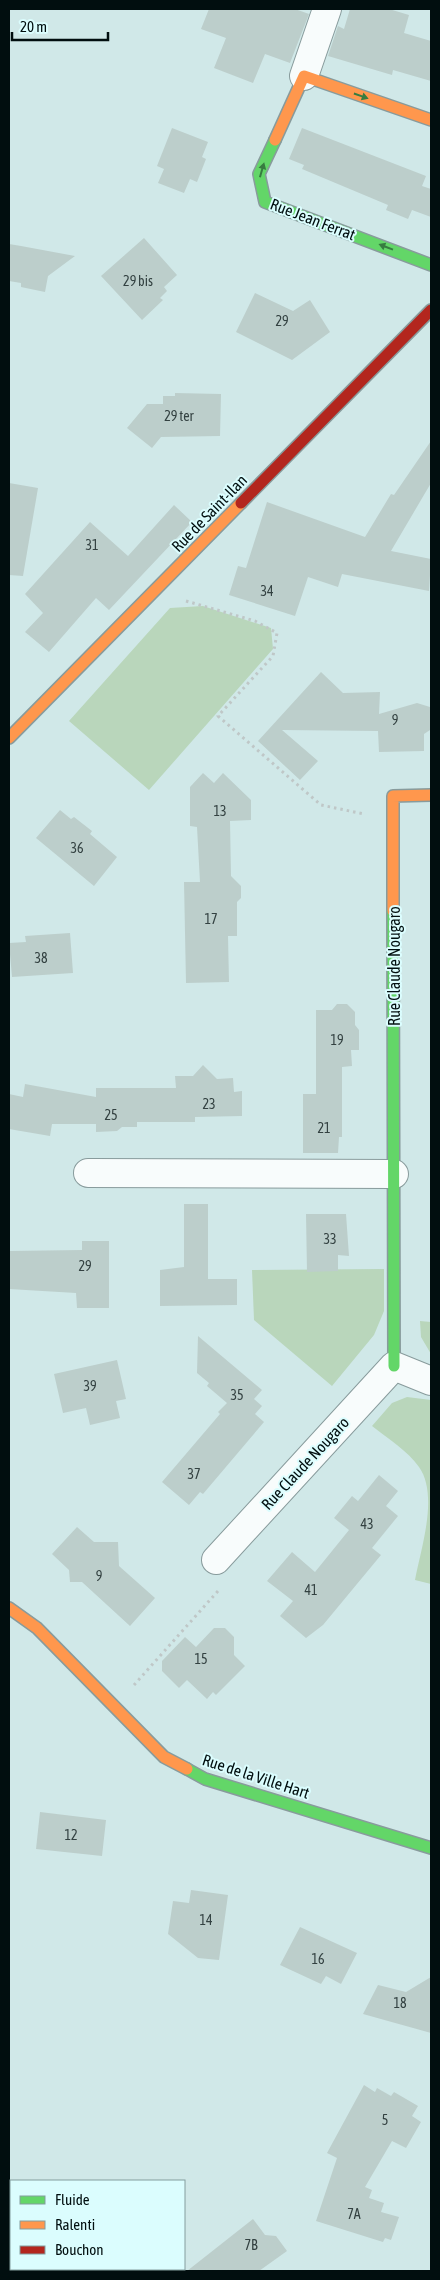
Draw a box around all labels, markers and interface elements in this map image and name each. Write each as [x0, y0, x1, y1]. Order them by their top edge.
scale bar [12, 10, 109, 42]
text: 20 m [20, 18, 47, 35]
one-way arrow [353, 93, 368, 100]
one-way arrow [259, 162, 267, 177]
street label: Rue Jean Ferrat [268, 195, 358, 244]
one-way arrow [378, 243, 393, 251]
house number: 29 bis [123, 273, 153, 289]
house number: 29 [275, 313, 289, 329]
house number: 29 ter [164, 408, 195, 424]
street label: Rue de Saint-Ilan [168, 471, 250, 555]
house number: 31 [85, 537, 99, 553]
house number: 34 [260, 583, 274, 599]
house number: 9 [392, 712, 398, 728]
house number: 13 [213, 803, 227, 819]
house number: 36 [70, 840, 84, 856]
street label: Rue Claude Nougaro [385, 906, 404, 1026]
house number: 17 [204, 911, 218, 927]
house number: 38 [34, 950, 48, 966]
house number: 19 [330, 1032, 344, 1048]
house number: 23 [202, 1096, 216, 1112]
house number: 25 [104, 1107, 118, 1123]
house number: 21 [317, 1120, 331, 1136]
house number: 33 [323, 1231, 337, 1247]
house number: 29 [78, 1258, 92, 1274]
house number: 39 [83, 1378, 97, 1394]
house number: 35 [230, 1387, 244, 1403]
street label: Rue Claude Nougaro [258, 1413, 353, 1514]
house number: 37 [187, 1466, 201, 1482]
house number: 43 [360, 1516, 374, 1532]
house number: 9 [96, 1568, 102, 1584]
house number: 41 [304, 1582, 318, 1598]
house number: 15 [194, 1651, 208, 1667]
street label: Rue de la Ville Hart [200, 1750, 312, 1802]
house number: 12 [64, 1827, 78, 1843]
house number: 14 [199, 1912, 213, 1928]
house number: 16 [311, 1951, 325, 1967]
house number: 18 [393, 1995, 407, 2011]
house number: 5 [382, 2112, 388, 2128]
legend [10, 2180, 185, 2270]
text: Fluide [55, 2191, 90, 2208]
house number: 7A [347, 2206, 361, 2222]
text: Ralenti [55, 2216, 95, 2233]
house number: 7B [244, 2237, 258, 2253]
text: Bouchon [55, 2241, 104, 2258]

